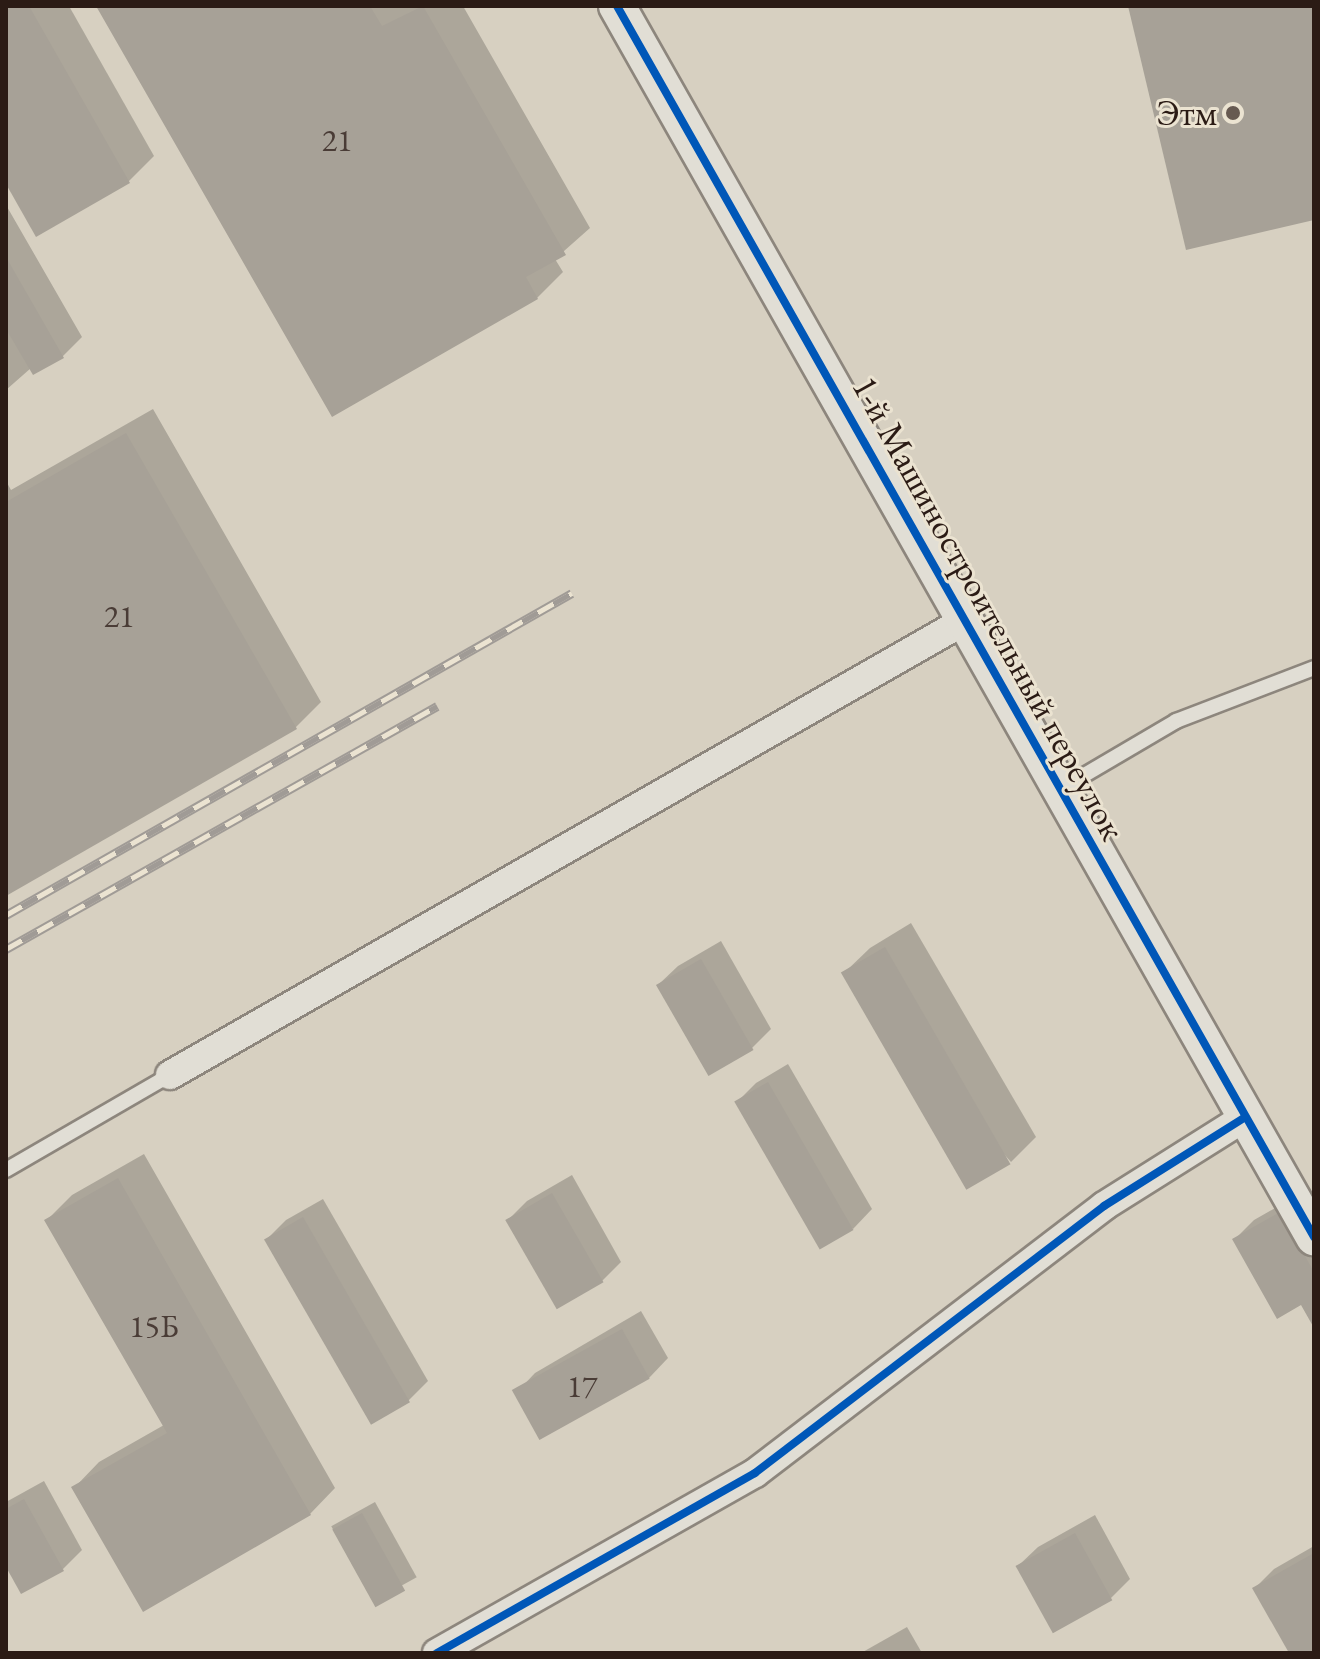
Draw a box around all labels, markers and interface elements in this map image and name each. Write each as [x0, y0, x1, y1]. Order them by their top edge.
place label: Этм [1156, 91, 1217, 135]
marker: Этм [1224, 104, 1242, 122]
house number: 21 [322, 121, 352, 159]
street label: 1-й Машиностроительный переулок [843, 368, 1135, 848]
house number: 21 [104, 597, 134, 635]
house number: 15Б [129, 1307, 179, 1345]
house number: 17 [567, 1367, 597, 1405]

